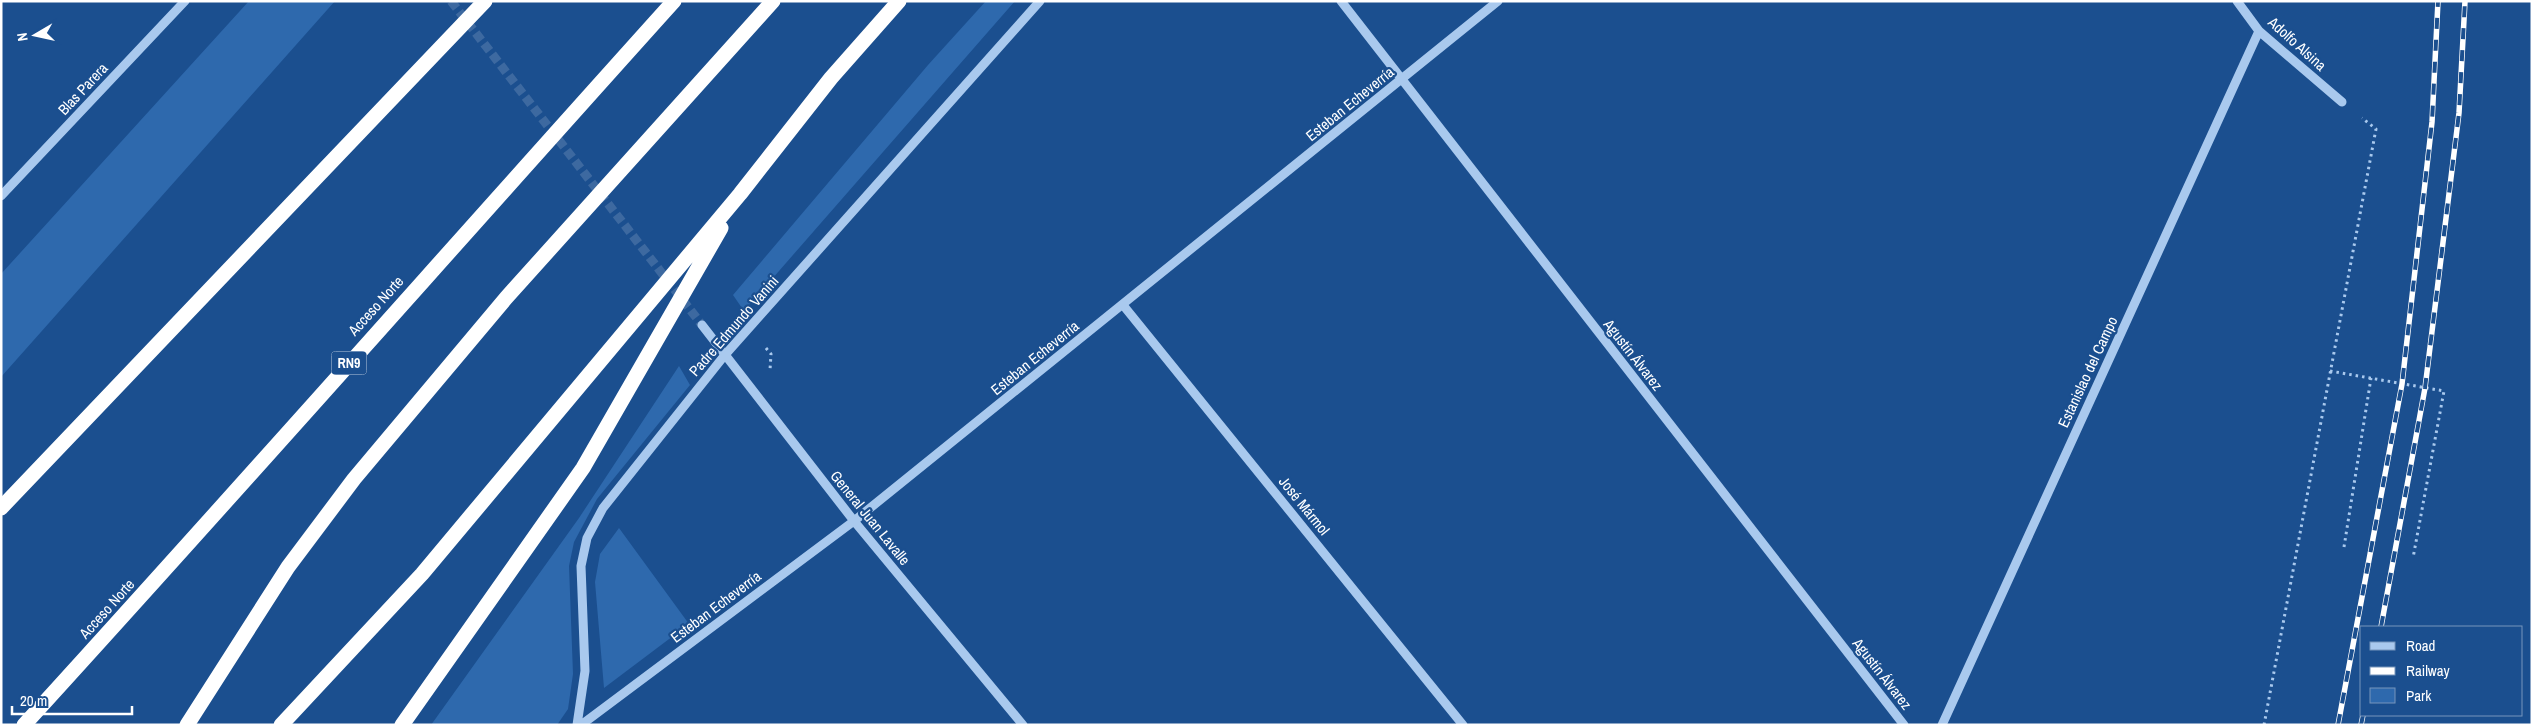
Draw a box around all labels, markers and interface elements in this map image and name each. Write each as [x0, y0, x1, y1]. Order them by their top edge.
north arrow [10, 10, 60, 60]
street label: Adolfo Alsina [2263, 11, 2331, 76]
text: N [13, 32, 32, 43]
street label: Blas Parera [53, 58, 112, 119]
street label: Esteban Echeverría [1301, 61, 1398, 146]
street label: Acceso Norte [342, 271, 408, 341]
street label: Padre Edmundo Vanini [684, 271, 783, 380]
street label: Estanislao del Campo [2053, 313, 2123, 431]
street label: Agustín Álvarez [1598, 314, 1668, 395]
street label: Esteban Echeverría [986, 315, 1083, 400]
road number: RN9 [332, 352, 366, 374]
street label: General Juan Lavalle [826, 466, 915, 570]
street label: José Mármol [1274, 472, 1335, 540]
street label: Esteban Echeverría [666, 566, 765, 647]
street label: Acceso Norte [73, 574, 139, 644]
legend [2360, 626, 2523, 716]
street label: Agustín Álvarez [1847, 633, 1917, 714]
text: Road [2406, 635, 2435, 656]
text: Railway [2406, 660, 2451, 681]
scale bar [12, 684, 132, 716]
text: Park [2406, 685, 2432, 706]
text: 20 m [20, 690, 47, 711]

